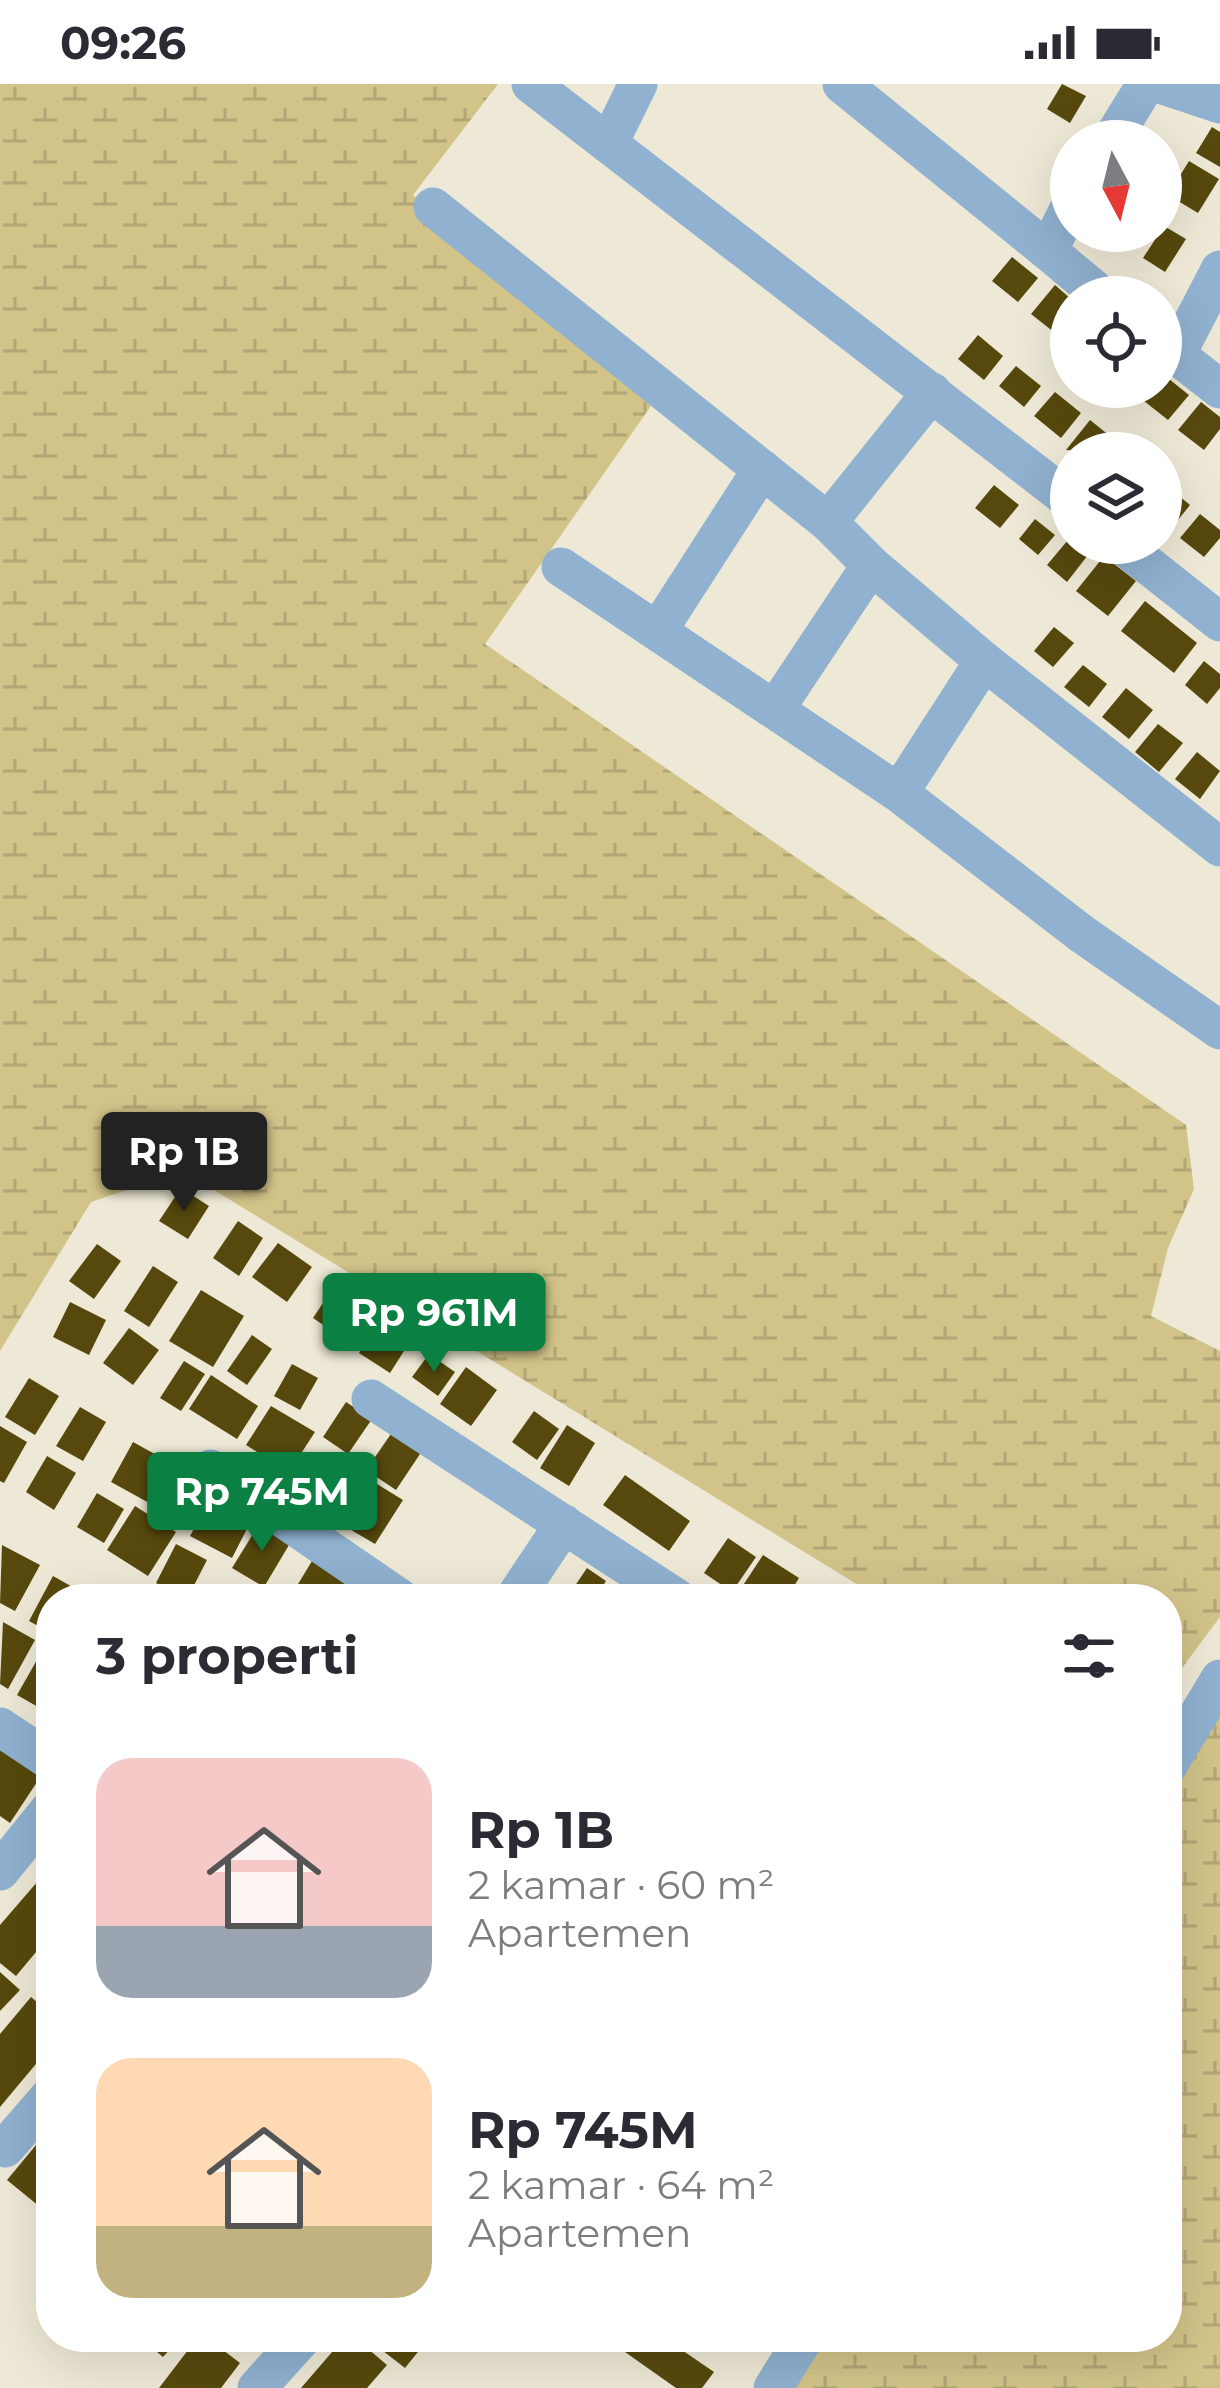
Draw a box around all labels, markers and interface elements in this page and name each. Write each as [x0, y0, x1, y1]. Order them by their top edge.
text: 09:26 [60, 15, 186, 70]
north arrow [1050, 120, 1182, 252]
map controls [1050, 120, 1182, 564]
button: locate [1050, 276, 1182, 408]
button: layers [1050, 432, 1182, 564]
pin: Rp 1B [100, 1112, 268, 1214]
text: Rp 1B [128, 1127, 240, 1175]
pin: Rp 961M [323, 1273, 545, 1375]
text: Rp 961M [350, 1288, 518, 1336]
pin: Rp 745M [151, 1452, 373, 1554]
text: Rp 745M [174, 1467, 350, 1515]
icon: filters [1056, 1623, 1122, 1689]
text: 3 properti [96, 1625, 358, 1687]
text: Rp 1B [468, 1799, 614, 1861]
icon: home [192, 1806, 336, 1950]
text: 2 kamar · 60 m² [468, 1861, 775, 1909]
text: Apartemen [468, 1909, 691, 1957]
text: Rp 745M [468, 2099, 698, 2161]
icon: home [192, 2106, 336, 2250]
text: 2 kamar · 64 m² [468, 2161, 775, 2209]
text: Apartemen [468, 2209, 691, 2257]

